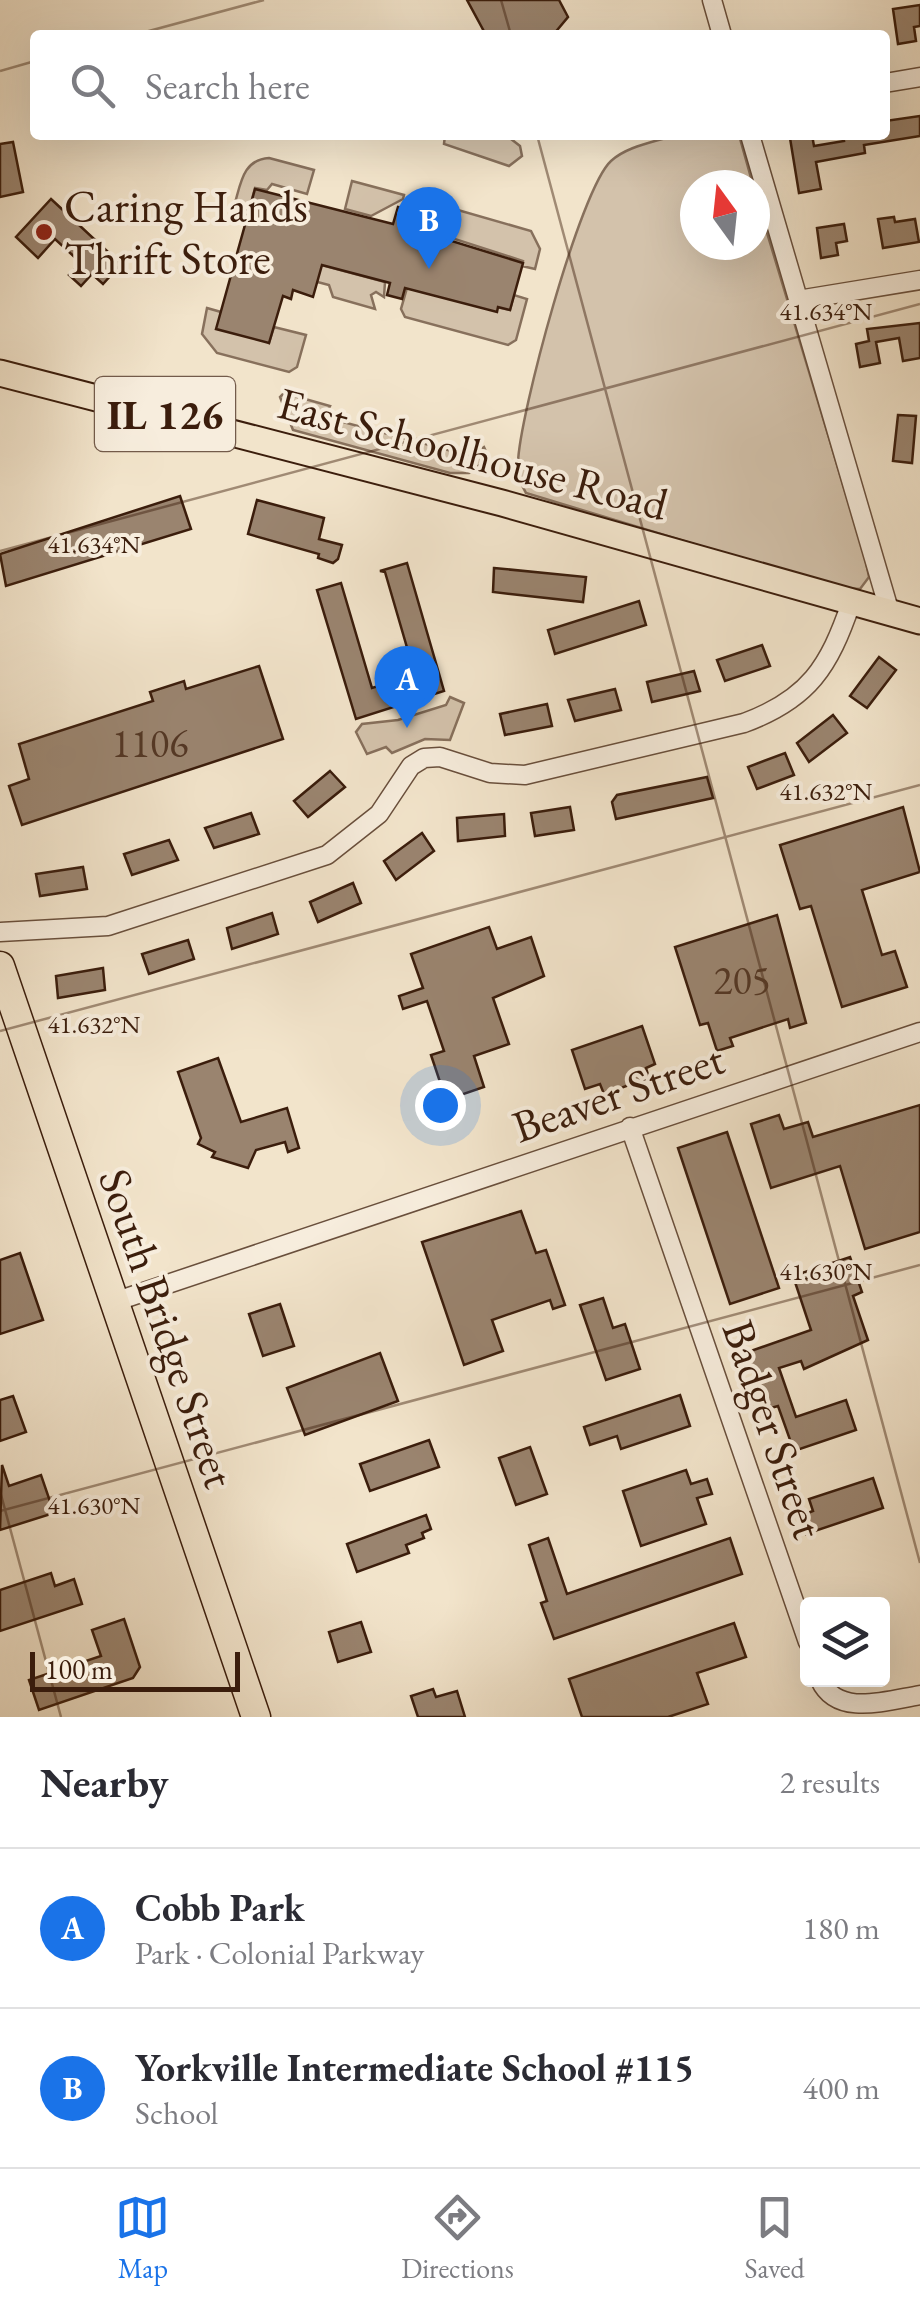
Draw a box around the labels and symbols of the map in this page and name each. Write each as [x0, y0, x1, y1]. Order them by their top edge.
north arrow [680, 170, 770, 260]
place label: Caring Hands Thrift Store [64, 177, 308, 287]
pin: B [396, 186, 462, 269]
marker: Caring Hands Thrift Store [33, 221, 55, 243]
text: 41.634°N [780, 295, 873, 327]
street label: East Schoolhouse Road [272, 373, 675, 533]
road number: IL 126 [95, 377, 235, 451]
text: 41.634°N [48, 528, 141, 560]
pin: A [374, 646, 440, 728]
house number: 1106 [112, 717, 188, 769]
text: 41.632°N [780, 775, 873, 807]
house number: 205 [713, 954, 771, 1006]
text: 41.632°N [48, 1008, 141, 1040]
street label: Beaver Street [505, 1029, 731, 1155]
your location [415, 1080, 466, 1131]
street label: South Bridge Street [86, 1161, 250, 1495]
text: 41.630°N [780, 1255, 873, 1287]
street label: Badger Street [710, 1312, 838, 1546]
text: 41.630°N [48, 1489, 141, 1521]
scale bar [30, 1647, 240, 1692]

